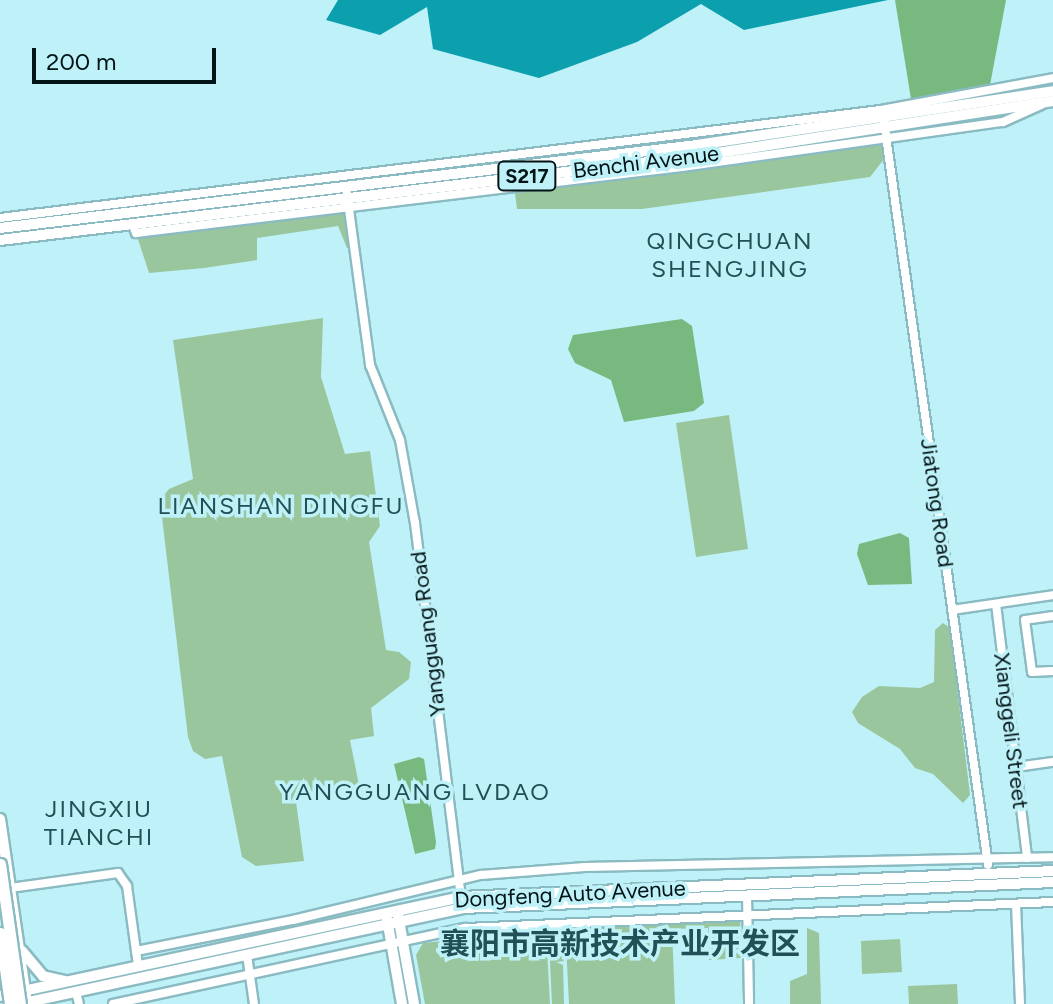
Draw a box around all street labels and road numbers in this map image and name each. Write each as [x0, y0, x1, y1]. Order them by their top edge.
street label: Benchi Avenue [572, 140, 720, 184]
road number: S217 [497, 160, 557, 192]
street label: Jiatong Road [915, 437, 959, 569]
street label: Yangguang Road [405, 550, 451, 718]
street label: Xianggeli Street [988, 652, 1034, 810]
street label: Dongfeng Auto Avenue [454, 875, 686, 913]

